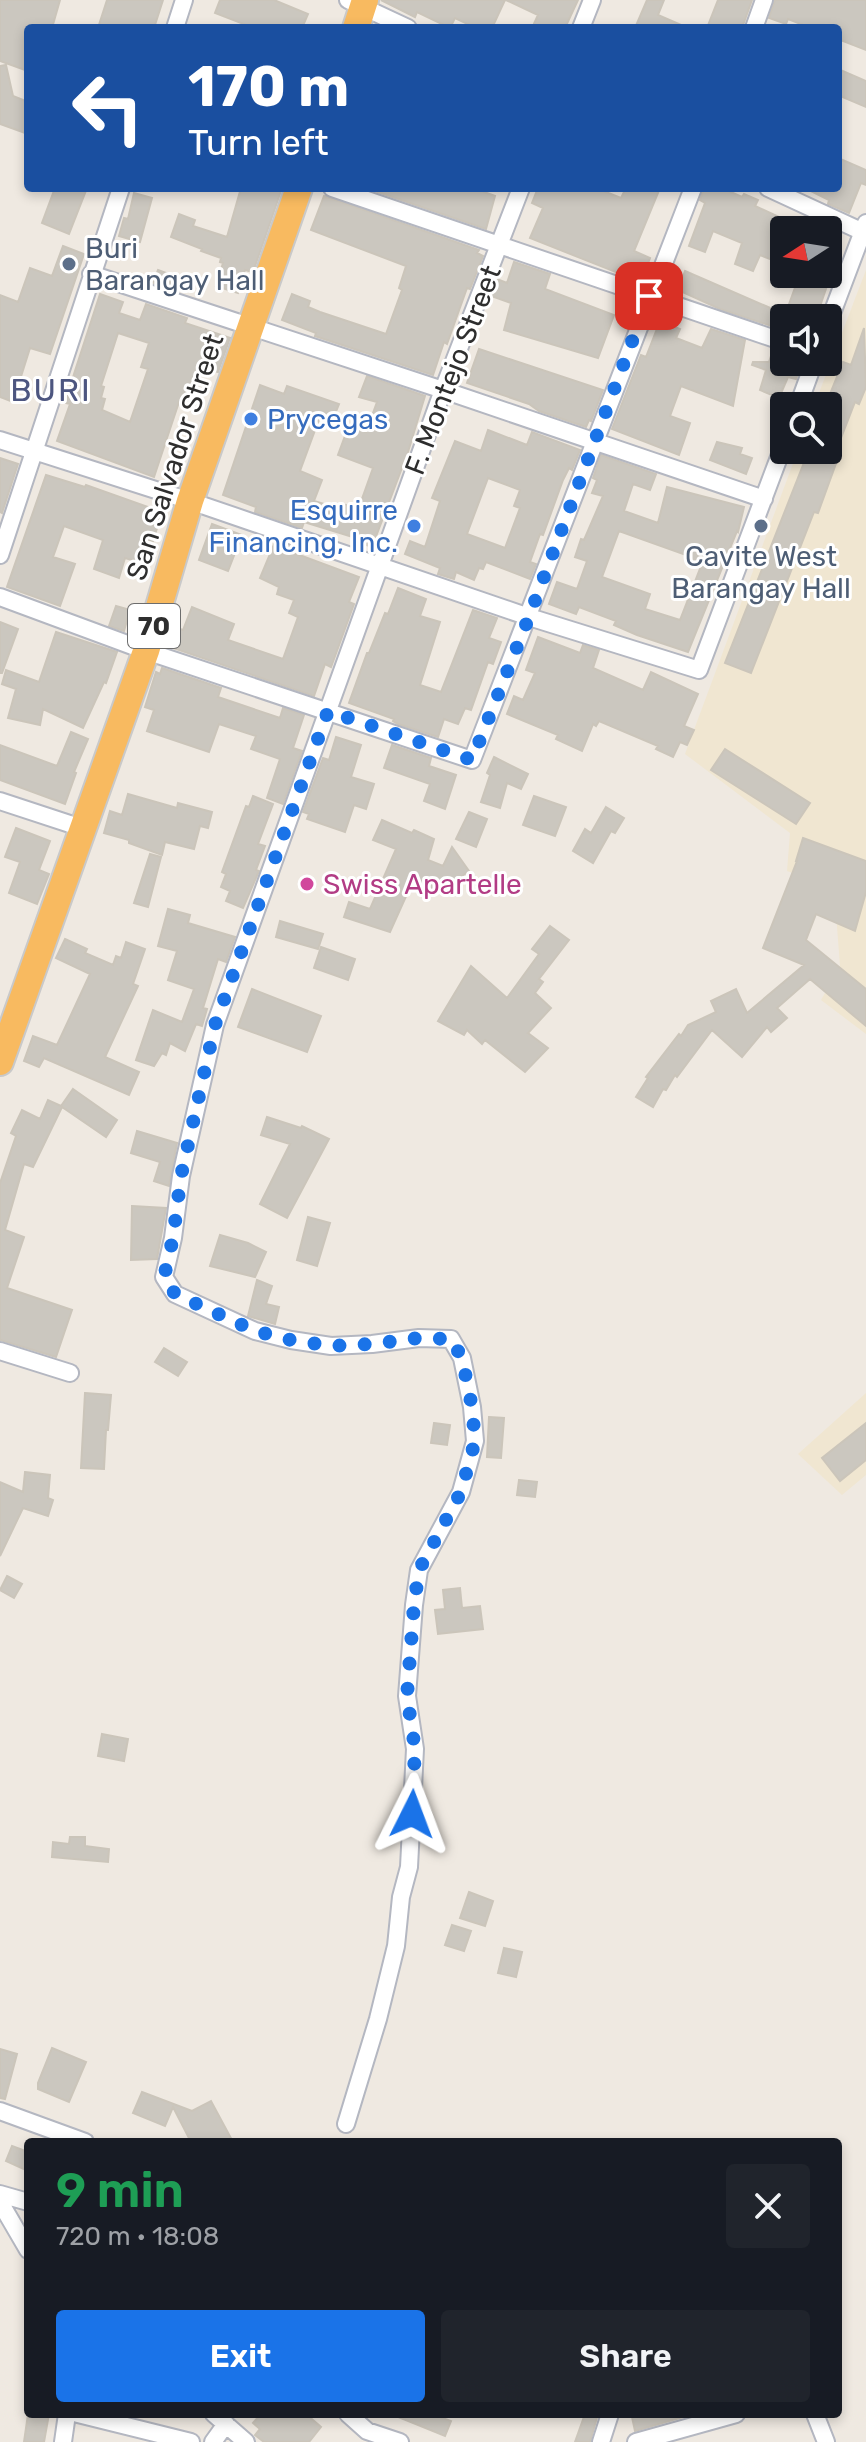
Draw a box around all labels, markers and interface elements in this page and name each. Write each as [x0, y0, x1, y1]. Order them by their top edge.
text: 170 m [188, 54, 349, 120]
icon: left [56, 56, 160, 160]
text: Turn left [188, 121, 329, 164]
north arrow [770, 216, 842, 288]
map controls [770, 216, 842, 464]
place label: Buri Barangay Hall [85, 232, 264, 297]
marker: Buri Barangay Hall [60, 255, 78, 273]
street label: F. Montejo Street [398, 261, 508, 479]
pin [615, 262, 683, 330]
icon: arrive [627, 274, 671, 318]
button: sound [770, 304, 842, 376]
street label: San Salvador Street [120, 329, 230, 584]
district label: BURI [10, 371, 92, 409]
button: search [770, 392, 842, 464]
place label: Prycegas [267, 403, 388, 436]
marker: Prycegas [242, 410, 260, 428]
place label: Esquirre Financing, Inc. [209, 494, 398, 559]
marker: Esquirre Financing, Inc. [405, 517, 423, 535]
marker: Cavite West Barangay Hall [752, 517, 770, 535]
place label: Cavite West Barangay Hall [671, 540, 851, 605]
road number: 70 [128, 604, 180, 648]
place label: Swiss Apartelle [323, 868, 522, 901]
marker: Swiss Apartelle [298, 875, 316, 893]
position arrow [370, 1772, 454, 1856]
text: 9 min [56, 2162, 184, 2219]
button: close [726, 2164, 810, 2248]
text: 720 m · 18:08 [56, 2221, 219, 2252]
button: Exit [56, 2310, 425, 2402]
button: Share [441, 2310, 810, 2402]

